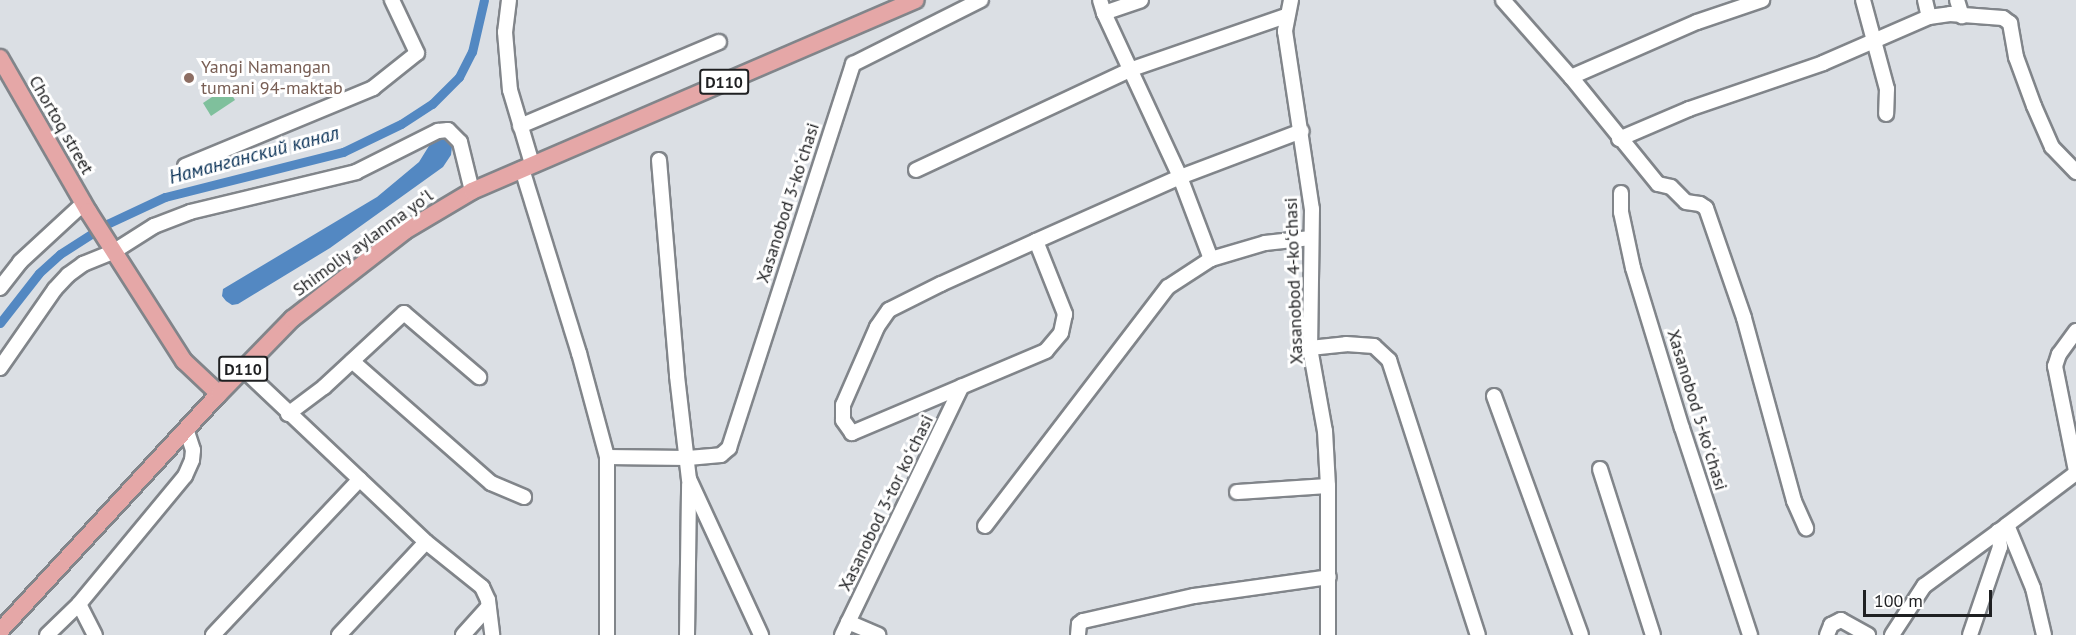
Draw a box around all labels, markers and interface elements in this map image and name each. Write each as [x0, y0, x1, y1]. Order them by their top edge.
place label: Yangi Namangan tumani 94-maktab [201, 57, 343, 100]
road number: D110 [698, 69, 750, 95]
marker: Yangi Namangan tumani 94-maktab [182, 71, 196, 85]
street label: Chortoq street [24, 72, 98, 178]
street label: Xasanobod 3-koʻchasi [752, 120, 824, 286]
water label: Наманганский канал [166, 121, 342, 189]
street label: Shimoliy aylanma yoʻl [288, 185, 438, 301]
street label: Xasanobod 4-koʻchasi [1280, 197, 1308, 365]
street label: Xasanobod 5-koʻchasi [1662, 327, 1732, 493]
road number: D110 [218, 356, 268, 382]
street label: Xasanobod 3-tor koʻchasi [834, 411, 938, 595]
scale bar [1866, 578, 1995, 616]
text: 100 m [1874, 589, 1923, 612]

